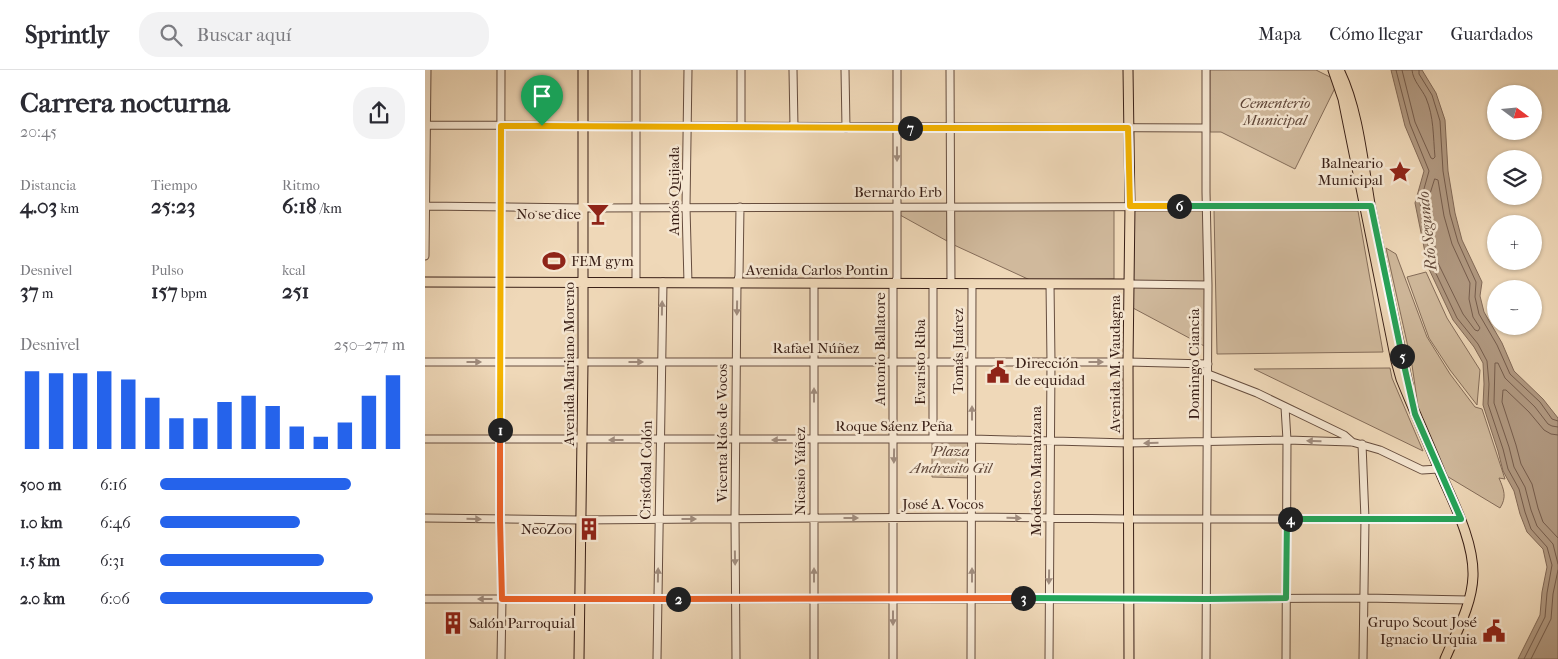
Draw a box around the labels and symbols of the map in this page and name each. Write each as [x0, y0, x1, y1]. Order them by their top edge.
pin [521, 75, 563, 126]
north arrow [1487, 85, 1543, 140]
park label: Cementerio Municipal [1240, 94, 1310, 129]
pin: 7 [897, 116, 923, 140]
street label: Amós Quijada [665, 146, 683, 236]
one-way arrow [894, 146, 902, 162]
place label: Balneario Municipal [1318, 154, 1383, 189]
place icon: Balneario Municipal [1387, 159, 1413, 185]
street label: Bernardo Erb [854, 183, 942, 201]
water label: Río Segundo [1413, 190, 1441, 273]
pin: 6 [1167, 194, 1191, 218]
bar icon: No se dice [585, 201, 611, 227]
place label: No se dice [516, 205, 582, 223]
sports icon: FEM gym [541, 248, 567, 274]
place label: FEM gym [571, 252, 634, 270]
street label: Avenida Carlos Pontin [745, 261, 888, 279]
street label: Avenida Mariano Moreno [560, 281, 578, 447]
street label: Antonio Ballatore [871, 292, 889, 407]
street label: Avenida M. Vaudagna [1106, 294, 1124, 434]
one-way arrow [658, 300, 666, 316]
one-way arrow [733, 300, 741, 316]
street label: Domingo Ciancia [1185, 307, 1203, 420]
street label: Tomás Juárez [949, 308, 967, 394]
street label: Evaristo Riba [911, 318, 929, 405]
street label: Rafael Núñez [773, 339, 860, 357]
pin: 5 [1389, 344, 1415, 368]
place label: Dirección de equidad [1015, 354, 1086, 389]
one-way arrow [466, 358, 482, 366]
one-way arrow [628, 358, 644, 366]
one-way arrow [1088, 358, 1104, 366]
public building icon: Dirección de equidad [985, 359, 1011, 385]
street label: Vicenta Ríos de Vocos [713, 363, 731, 503]
one-way arrow [810, 387, 818, 403]
one-way arrow [968, 405, 976, 421]
street label: Modesto Maranzana [1027, 405, 1045, 536]
street label: Roque Sáenz Peña [835, 417, 954, 435]
pin: 1 [487, 418, 513, 442]
street label: Cristóbal Colón [636, 420, 656, 520]
street label: Nicasio Yáñez [791, 426, 809, 515]
one-way arrow [608, 436, 624, 444]
one-way arrow [771, 436, 787, 444]
one-way arrow [1306, 437, 1322, 445]
one-way arrow [1143, 439, 1159, 447]
park label: Plaza Andresito Gil [908, 442, 994, 477]
one-way arrow [890, 448, 898, 464]
street label: José A. Vocos [901, 495, 984, 513]
pin: 4 [1277, 506, 1303, 532]
one-way arrow [843, 514, 859, 522]
one-way arrow [1006, 514, 1022, 522]
one-way arrow [681, 515, 697, 523]
one-way arrow [466, 516, 482, 524]
building icon: NeoZoo [576, 516, 602, 542]
place label: NeoZoo [521, 520, 572, 538]
one-way arrow [731, 550, 739, 566]
one-way arrow [654, 567, 662, 583]
one-way arrow [810, 567, 818, 583]
one-way arrow [968, 567, 976, 583]
one-way arrow [1045, 570, 1053, 586]
pin: 2 [665, 586, 691, 612]
pin: 3 [1011, 586, 1035, 610]
one-way arrow [476, 595, 492, 603]
building icon: Salón Parroquial [440, 610, 466, 636]
one-way arrow [889, 610, 897, 626]
place label: Grupo Scout José Ignacio Urquia [1368, 613, 1478, 648]
place label: Salón Parroquial [469, 614, 575, 632]
public building icon: Grupo Scout José Ignacio Urquia [1481, 618, 1507, 644]

